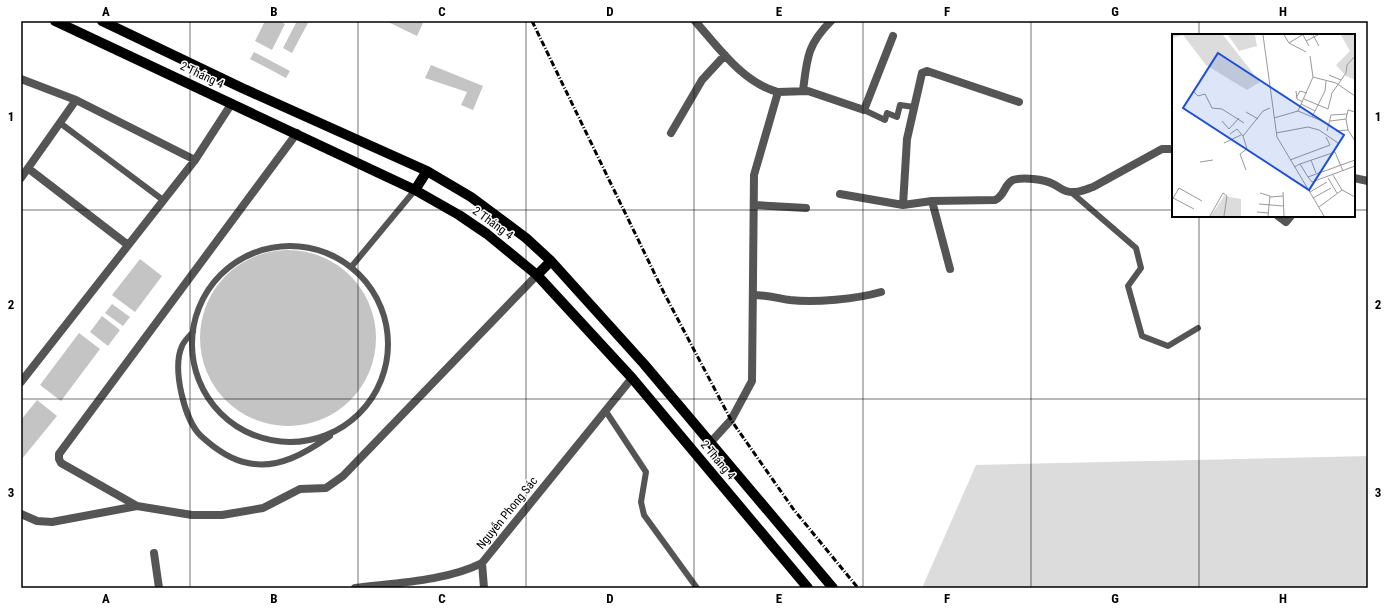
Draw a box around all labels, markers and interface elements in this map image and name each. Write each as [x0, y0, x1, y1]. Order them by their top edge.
text: A [102, 4, 110, 19]
text: B [270, 4, 278, 19]
text: C [438, 4, 446, 19]
text: D [606, 4, 614, 19]
text: E [776, 4, 783, 19]
text: F [944, 4, 950, 19]
text: G [1111, 4, 1119, 19]
text: H [1279, 4, 1287, 19]
inset map [1172, 34, 1355, 217]
street label: 2 Tháng 4 [178, 59, 226, 91]
text: 1 [8, 109, 14, 124]
text: 1 [1375, 109, 1381, 124]
street label: 2 Tháng 4 [470, 204, 516, 242]
text: 2 [8, 297, 15, 312]
text: 2 [1375, 297, 1382, 312]
street label: 2 Tháng 4 [698, 438, 738, 482]
street label: Nguyễn Phong Sác [474, 474, 541, 552]
text: 3 [8, 485, 14, 500]
text: 3 [1375, 485, 1381, 500]
text: A [102, 591, 110, 606]
text: B [270, 591, 278, 606]
text: C [438, 591, 446, 606]
text: D [606, 591, 614, 606]
text: E [776, 591, 783, 606]
text: F [944, 591, 950, 606]
text: G [1111, 591, 1119, 606]
text: H [1279, 591, 1287, 606]

